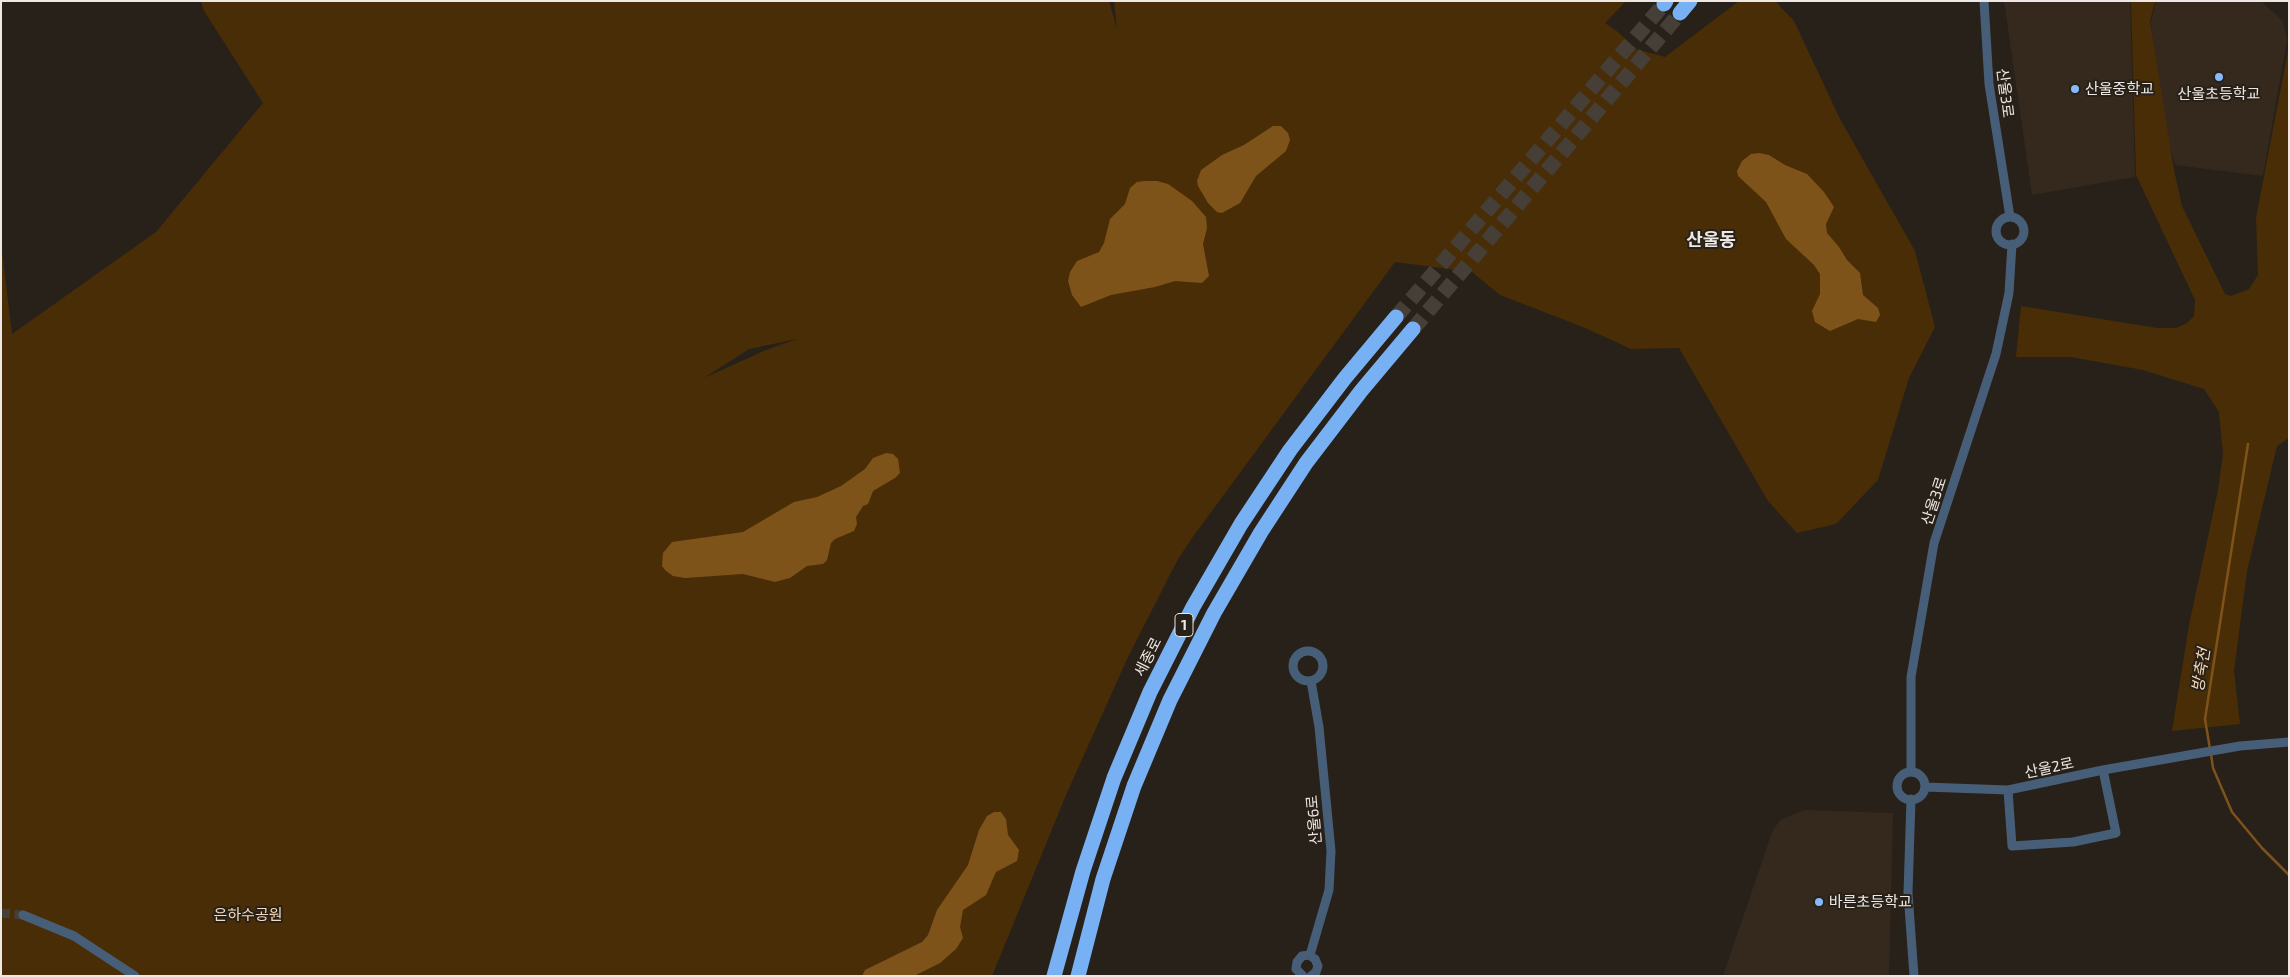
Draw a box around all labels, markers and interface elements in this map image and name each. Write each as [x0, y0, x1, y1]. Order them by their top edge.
street label: 산울3로 [1993, 67, 2017, 119]
marker: 산울초등학교 [2213, 71, 2225, 83]
place label: 산울중학교 [2085, 80, 2154, 98]
marker: 산울중학교 [2069, 83, 2081, 95]
place label: 산울초등학교 [2178, 85, 2260, 103]
district label: 산울동 [1686, 229, 1736, 251]
street label: 산울3로 [1918, 475, 1950, 527]
road number: 1 [1175, 614, 1193, 636]
street label: 세종로 [1131, 634, 1165, 680]
water label: 방축천 [2188, 647, 2214, 693]
street label: 산울2로 [2023, 754, 2075, 782]
street label: 산울6로 [1303, 794, 1325, 846]
place label: 바른초등학교 [1829, 893, 1912, 911]
marker: 바른초등학교 [1813, 896, 1825, 908]
park label: 은하수공원 [214, 906, 282, 924]

